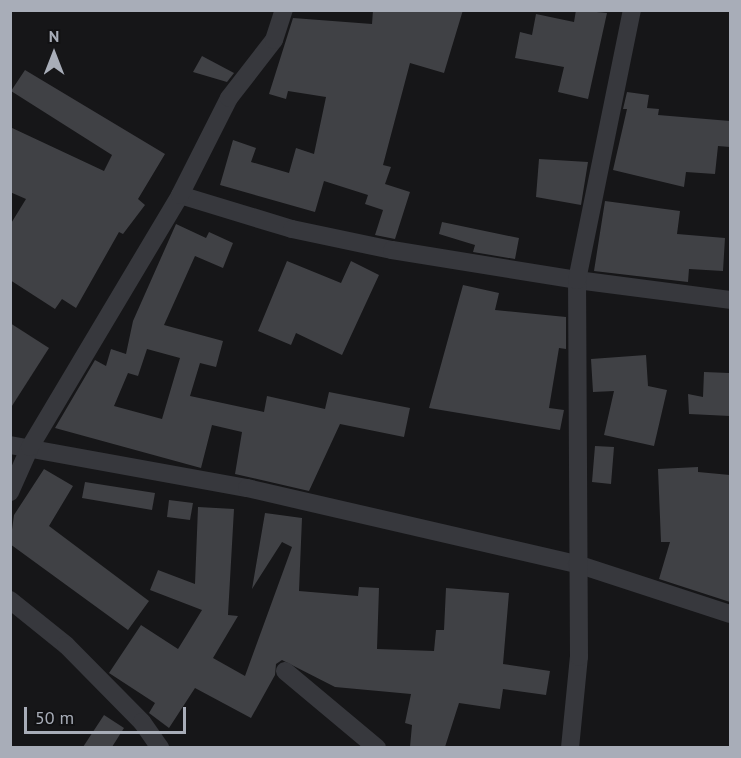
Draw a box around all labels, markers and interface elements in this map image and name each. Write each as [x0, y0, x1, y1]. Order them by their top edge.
north arrow [24, 24, 84, 84]
text: N [49, 26, 59, 46]
scale bar [27, 695, 189, 733]
text: 50 m [35, 706, 74, 729]

